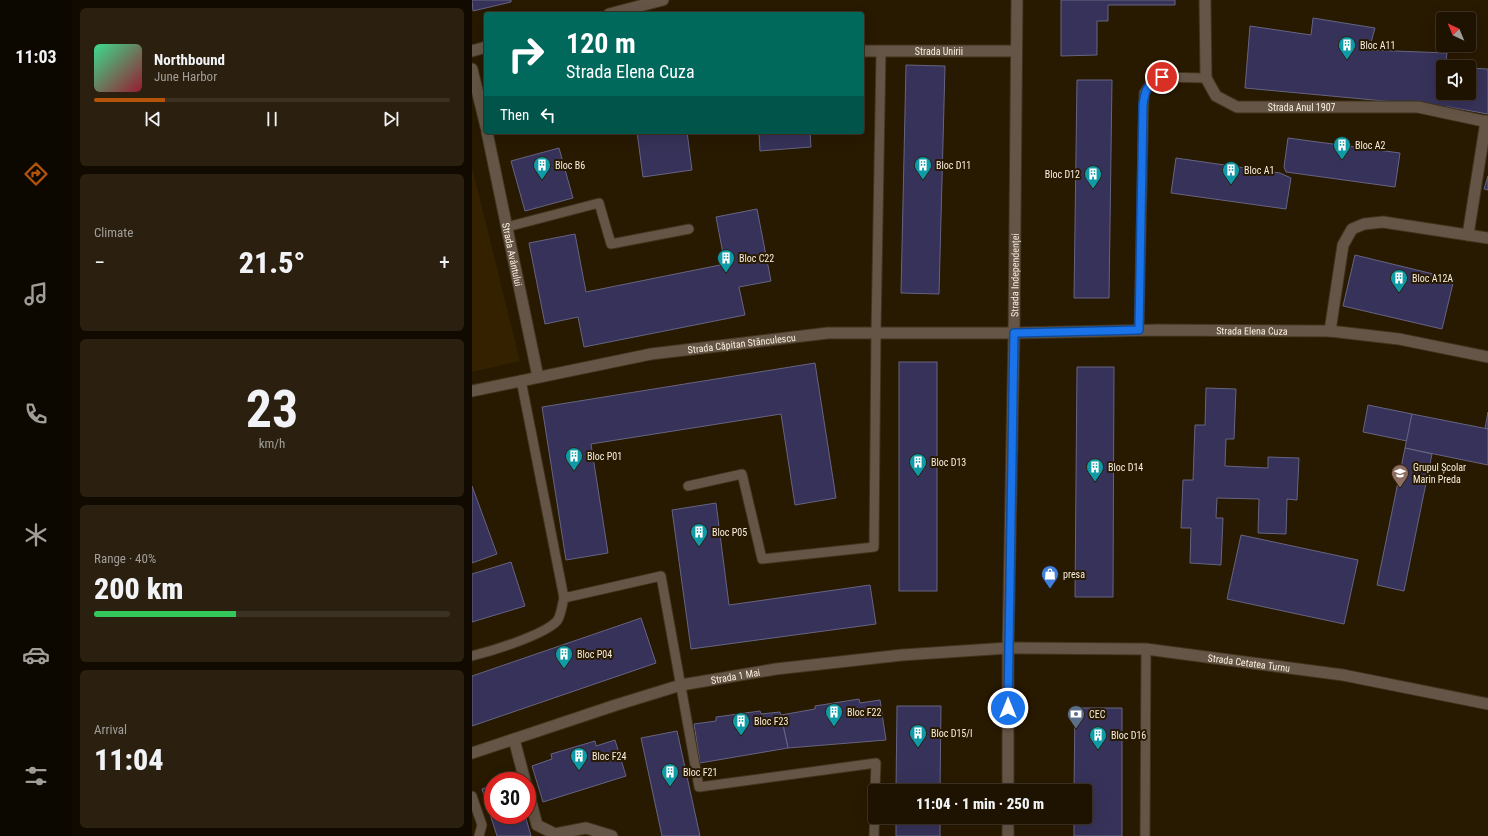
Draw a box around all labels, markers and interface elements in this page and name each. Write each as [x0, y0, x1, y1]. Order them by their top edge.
north arrow [1436, 12, 1476, 52]
map controls [1436, 12, 1476, 100]
text: 120 m [566, 27, 636, 60]
icon: right [500, 28, 552, 80]
building icon: Bloc A11 [1337, 35, 1357, 60]
place label: Bloc A11 [1360, 40, 1395, 51]
text: 11:03 [15, 46, 57, 67]
street label: Strada Unirii [915, 46, 963, 57]
text: Northbound [154, 51, 225, 69]
pin [1145, 60, 1179, 94]
button: sound [1436, 60, 1476, 100]
text: Strada Elena Cuza [566, 61, 695, 82]
icon: arrive [1151, 66, 1173, 88]
text: June Harbor [154, 69, 217, 84]
street label: Strada Anul 1907 [1268, 102, 1336, 113]
icon: left [537, 104, 559, 126]
text: Then [500, 106, 529, 124]
icon: previous [142, 108, 164, 130]
icon: pause [261, 108, 283, 130]
icon: next [380, 108, 402, 130]
building icon: Bloc A2 [1332, 135, 1352, 160]
place label: Bloc A2 [1355, 140, 1385, 151]
building icon: Bloc B6 [532, 155, 552, 180]
building icon: Bloc D11 [913, 155, 933, 180]
icon: directions [22, 160, 50, 188]
place label: Bloc B6 [555, 160, 585, 171]
place label: Bloc D11 [936, 160, 971, 171]
building icon: Bloc A1 [1221, 160, 1241, 185]
building icon: Bloc D12 [1083, 164, 1103, 189]
place label: Bloc A1 [1244, 165, 1274, 176]
place label: Bloc D12 [1045, 169, 1080, 180]
street label: Strada Avântului [500, 222, 524, 287]
text: Climate [94, 225, 133, 240]
street label: Strada Independenței [1009, 233, 1022, 317]
text: 21.5° [239, 245, 305, 280]
building icon: Bloc C22 [716, 248, 736, 273]
text: − [94, 250, 105, 275]
text: + [439, 250, 450, 275]
place label: Bloc C22 [739, 253, 774, 264]
building icon: Bloc A12A [1389, 268, 1409, 293]
place label: Bloc A12A [1412, 273, 1453, 284]
icon: music [22, 280, 50, 308]
street label: Strada Elena Cuza [1216, 325, 1288, 337]
street label: Strada Căpitan Stănculescu [687, 332, 796, 356]
text: 23 [246, 379, 298, 440]
icon: phone [22, 400, 50, 428]
text: km/h [259, 436, 285, 451]
building icon: Bloc P01 [564, 446, 584, 471]
place label: Bloc P01 [587, 451, 622, 462]
building icon: Bloc D13 [908, 452, 928, 477]
place label: Bloc D13 [931, 457, 966, 468]
building icon: Bloc D14 [1085, 457, 1105, 482]
place label: Bloc D14 [1108, 462, 1143, 473]
place label: Grupul Școlar Marin Preda [1413, 462, 1466, 485]
school or university icon: Grupul Școlar Marin Preda [1390, 463, 1410, 488]
icon: climate [22, 521, 50, 549]
building icon: Bloc P05 [689, 522, 709, 547]
place label: Bloc P05 [712, 527, 747, 538]
text: Range · 40% [94, 551, 156, 566]
shop icon: presa [1040, 564, 1060, 589]
place label: presa [1063, 569, 1085, 580]
text: 200 km [94, 571, 183, 606]
icon: car [22, 641, 50, 669]
building icon: Bloc P04 [554, 644, 574, 669]
place label: Bloc P04 [577, 649, 612, 660]
street label: Strada Cetatea Turnu [1207, 652, 1291, 674]
street label: Strada 1 Mai [710, 667, 761, 686]
position arrow [987, 687, 1029, 729]
building icon: Bloc F22 [824, 702, 844, 727]
bank icon: CEC [1066, 704, 1086, 729]
place label: Bloc F22 [847, 707, 881, 718]
place label: CEC [1089, 709, 1106, 720]
building icon: Bloc F23 [731, 711, 751, 736]
place label: Bloc F23 [754, 716, 788, 727]
text: Arrival [94, 722, 127, 737]
building icon: Bloc D15/I [908, 723, 928, 748]
building icon: Bloc D16 [1088, 725, 1108, 750]
place label: Bloc D15/I [931, 728, 972, 739]
place label: Bloc D16 [1111, 730, 1146, 741]
text: 11:04 [94, 742, 163, 777]
building icon: Bloc F24 [569, 746, 589, 771]
place label: Bloc F24 [592, 751, 626, 762]
icon: filters [22, 762, 50, 790]
building icon: Bloc F21 [660, 762, 680, 787]
place label: Bloc F21 [683, 767, 717, 778]
speed limit sign: 30 [484, 772, 536, 824]
text: 11:04 · 1 min · 250 m [916, 795, 1044, 813]

